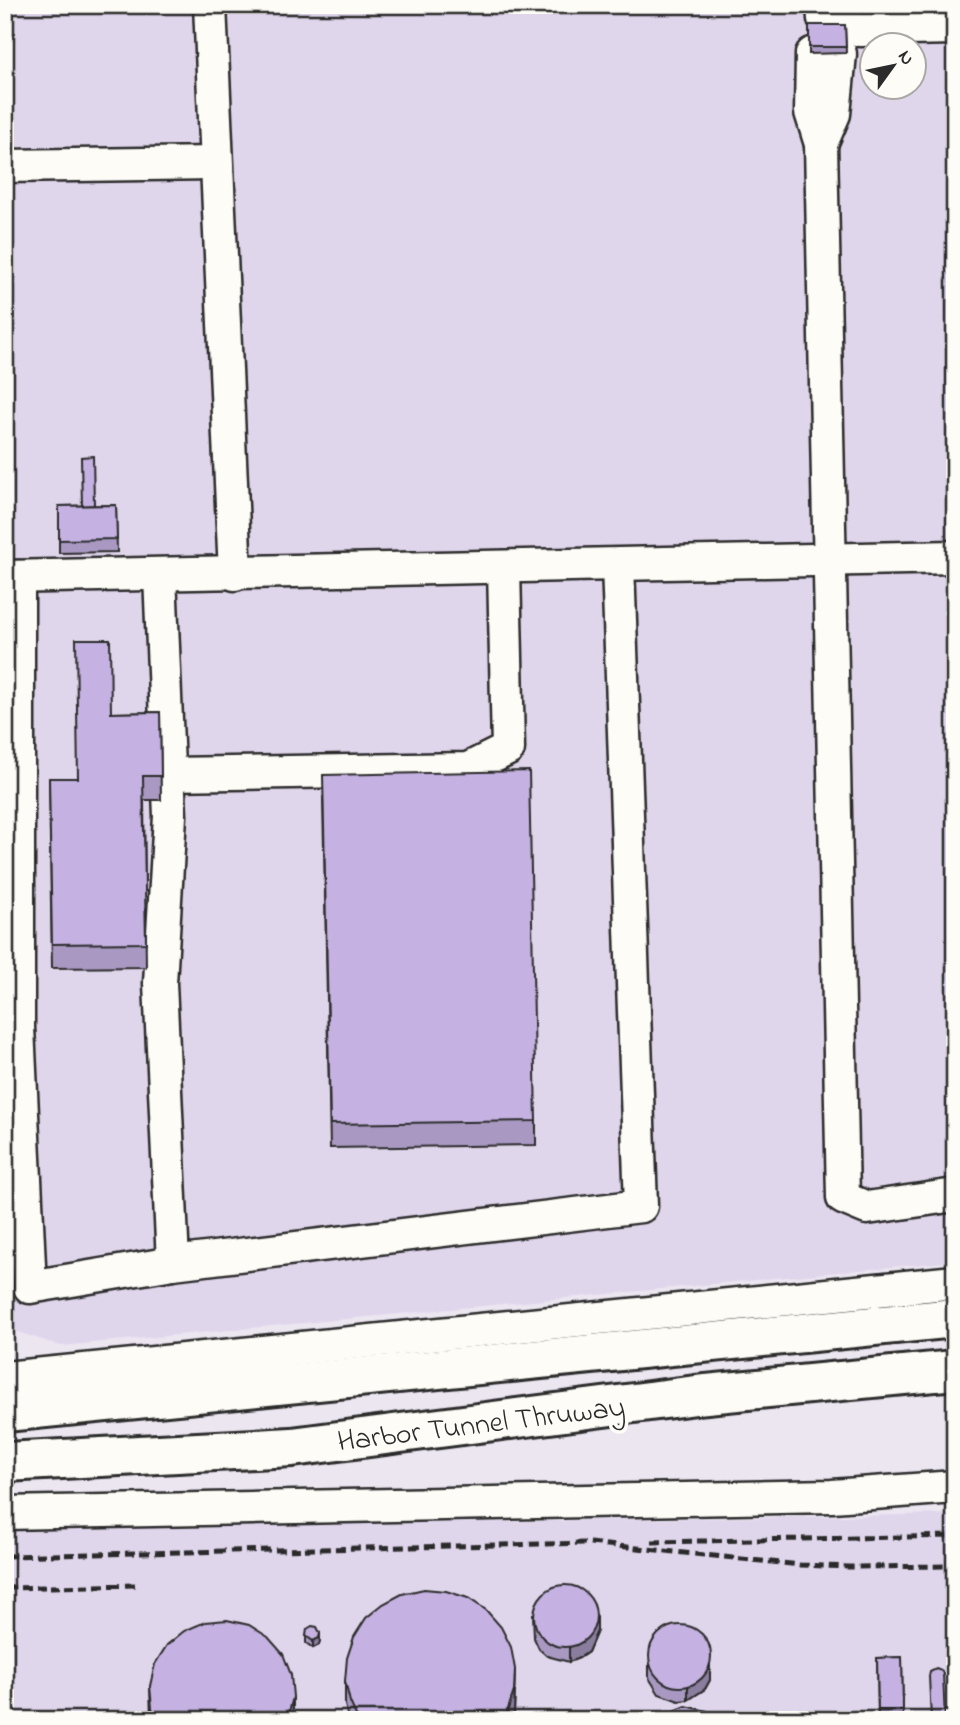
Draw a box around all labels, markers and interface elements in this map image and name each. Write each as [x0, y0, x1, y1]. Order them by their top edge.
north arrow [858, 32, 928, 102]
text: N [890, 45, 920, 71]
street label: Harbor Tunnel Thruway [335, 1386, 628, 1465]

